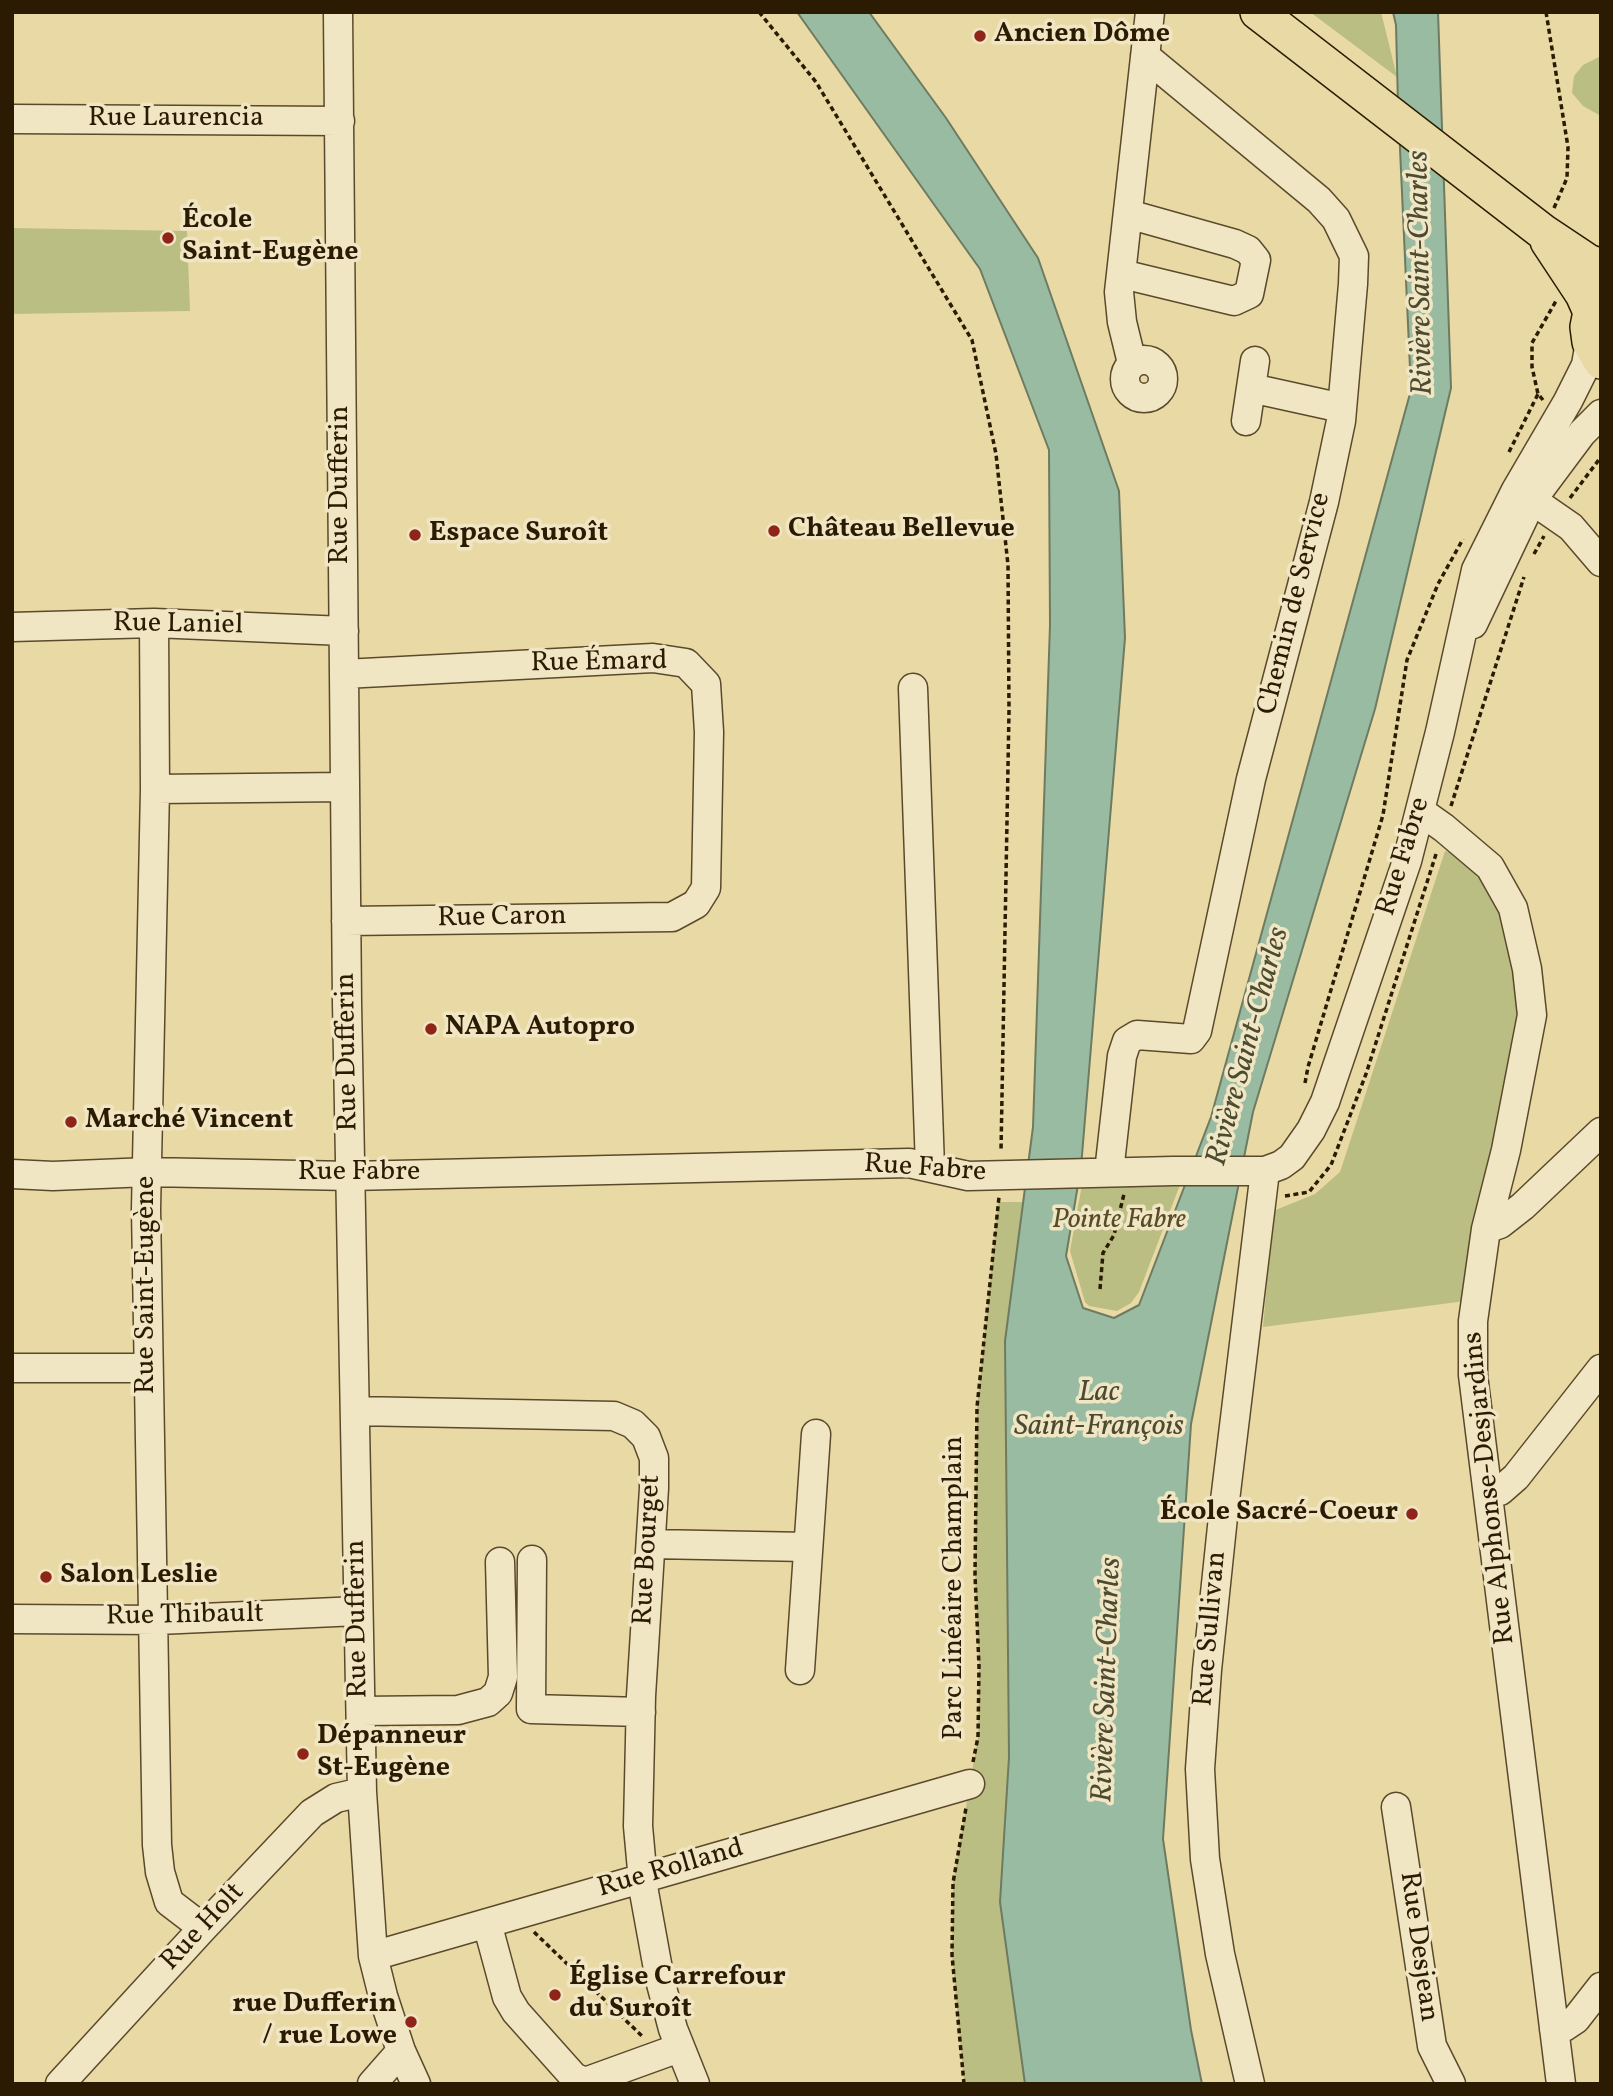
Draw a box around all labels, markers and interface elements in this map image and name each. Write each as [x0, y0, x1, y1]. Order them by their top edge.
place label: Ancien Dôme [994, 19, 1170, 53]
marker: Ancien Dôme [972, 28, 988, 44]
street label: Rue Laurencia [88, 103, 264, 137]
water label: Rivière Saint-Charles [1403, 150, 1443, 396]
place label: École Saint-Eugène [182, 205, 359, 271]
marker: École Saint-Eugène [160, 230, 176, 246]
street label: Rue Dufferin [325, 406, 359, 564]
street label: Chemin de Service [1252, 489, 1340, 719]
place label: Château Bellevue [788, 514, 1015, 548]
place label: Espace Suroît [429, 518, 608, 552]
marker: Château Bellevue [766, 523, 782, 539]
marker: Espace Suroît [407, 527, 423, 543]
street label: Rue Laniel [113, 608, 243, 644]
street label: Rue Émard [530, 646, 668, 682]
street label: Rue Fabre [1371, 794, 1439, 920]
street label: Rue Caron [437, 901, 567, 937]
water label: Rivière Saint-Charles [1201, 924, 1299, 1170]
street label: Rue Dufferin [331, 972, 367, 1132]
place label: NAPA Autopro [445, 1012, 635, 1046]
marker: NAPA Autopro [423, 1021, 439, 1037]
place label: Marché Vincent [85, 1105, 293, 1139]
marker: Marché Vincent [63, 1114, 79, 1130]
street label: Rue Fabre [863, 1149, 987, 1191]
street label: Rue Fabre [298, 1157, 420, 1191]
street label: Rue Saint-Eugène [131, 1176, 165, 1394]
park label: Pointe Fabre [1052, 1205, 1186, 1239]
street label: Rue Alphonse-Desjardins [1458, 1330, 1524, 1646]
water label: Lac Saint-François [1014, 1376, 1184, 1446]
street label: Parc Linéaire Champlain [939, 1436, 973, 1740]
street label: Rue Bourget [628, 1474, 670, 1626]
place label: École Sacré-Coeur [1160, 1497, 1398, 1531]
marker: École Sacré-Coeur [1404, 1506, 1420, 1522]
street label: Rue Dufferin [341, 1539, 377, 1699]
street label: Rue Sullivan [1188, 1550, 1236, 1708]
water label: Rivière Saint-Charles [1087, 1557, 1131, 1803]
place label: Salon Leslie [60, 1560, 218, 1594]
marker: Salon Leslie [38, 1569, 54, 1585]
street label: Rue Thibault [106, 1599, 264, 1635]
place label: Dépanneur St-Eugène [317, 1721, 466, 1787]
marker: Dépanneur St-Eugène [295, 1746, 311, 1762]
street label: Rue Rolland [594, 1833, 748, 1907]
street label: Rue Desjean [1390, 1870, 1444, 2024]
street label: Rue Holt [155, 1877, 253, 1979]
place label: Église Carrefour du Suroît [569, 1962, 786, 2028]
marker: Église Carrefour du Suroît [547, 1987, 563, 2003]
place label: rue Dufferin / rue Lowe [232, 1989, 397, 2055]
marker: rue Dufferin / rue Lowe [403, 2014, 419, 2030]

